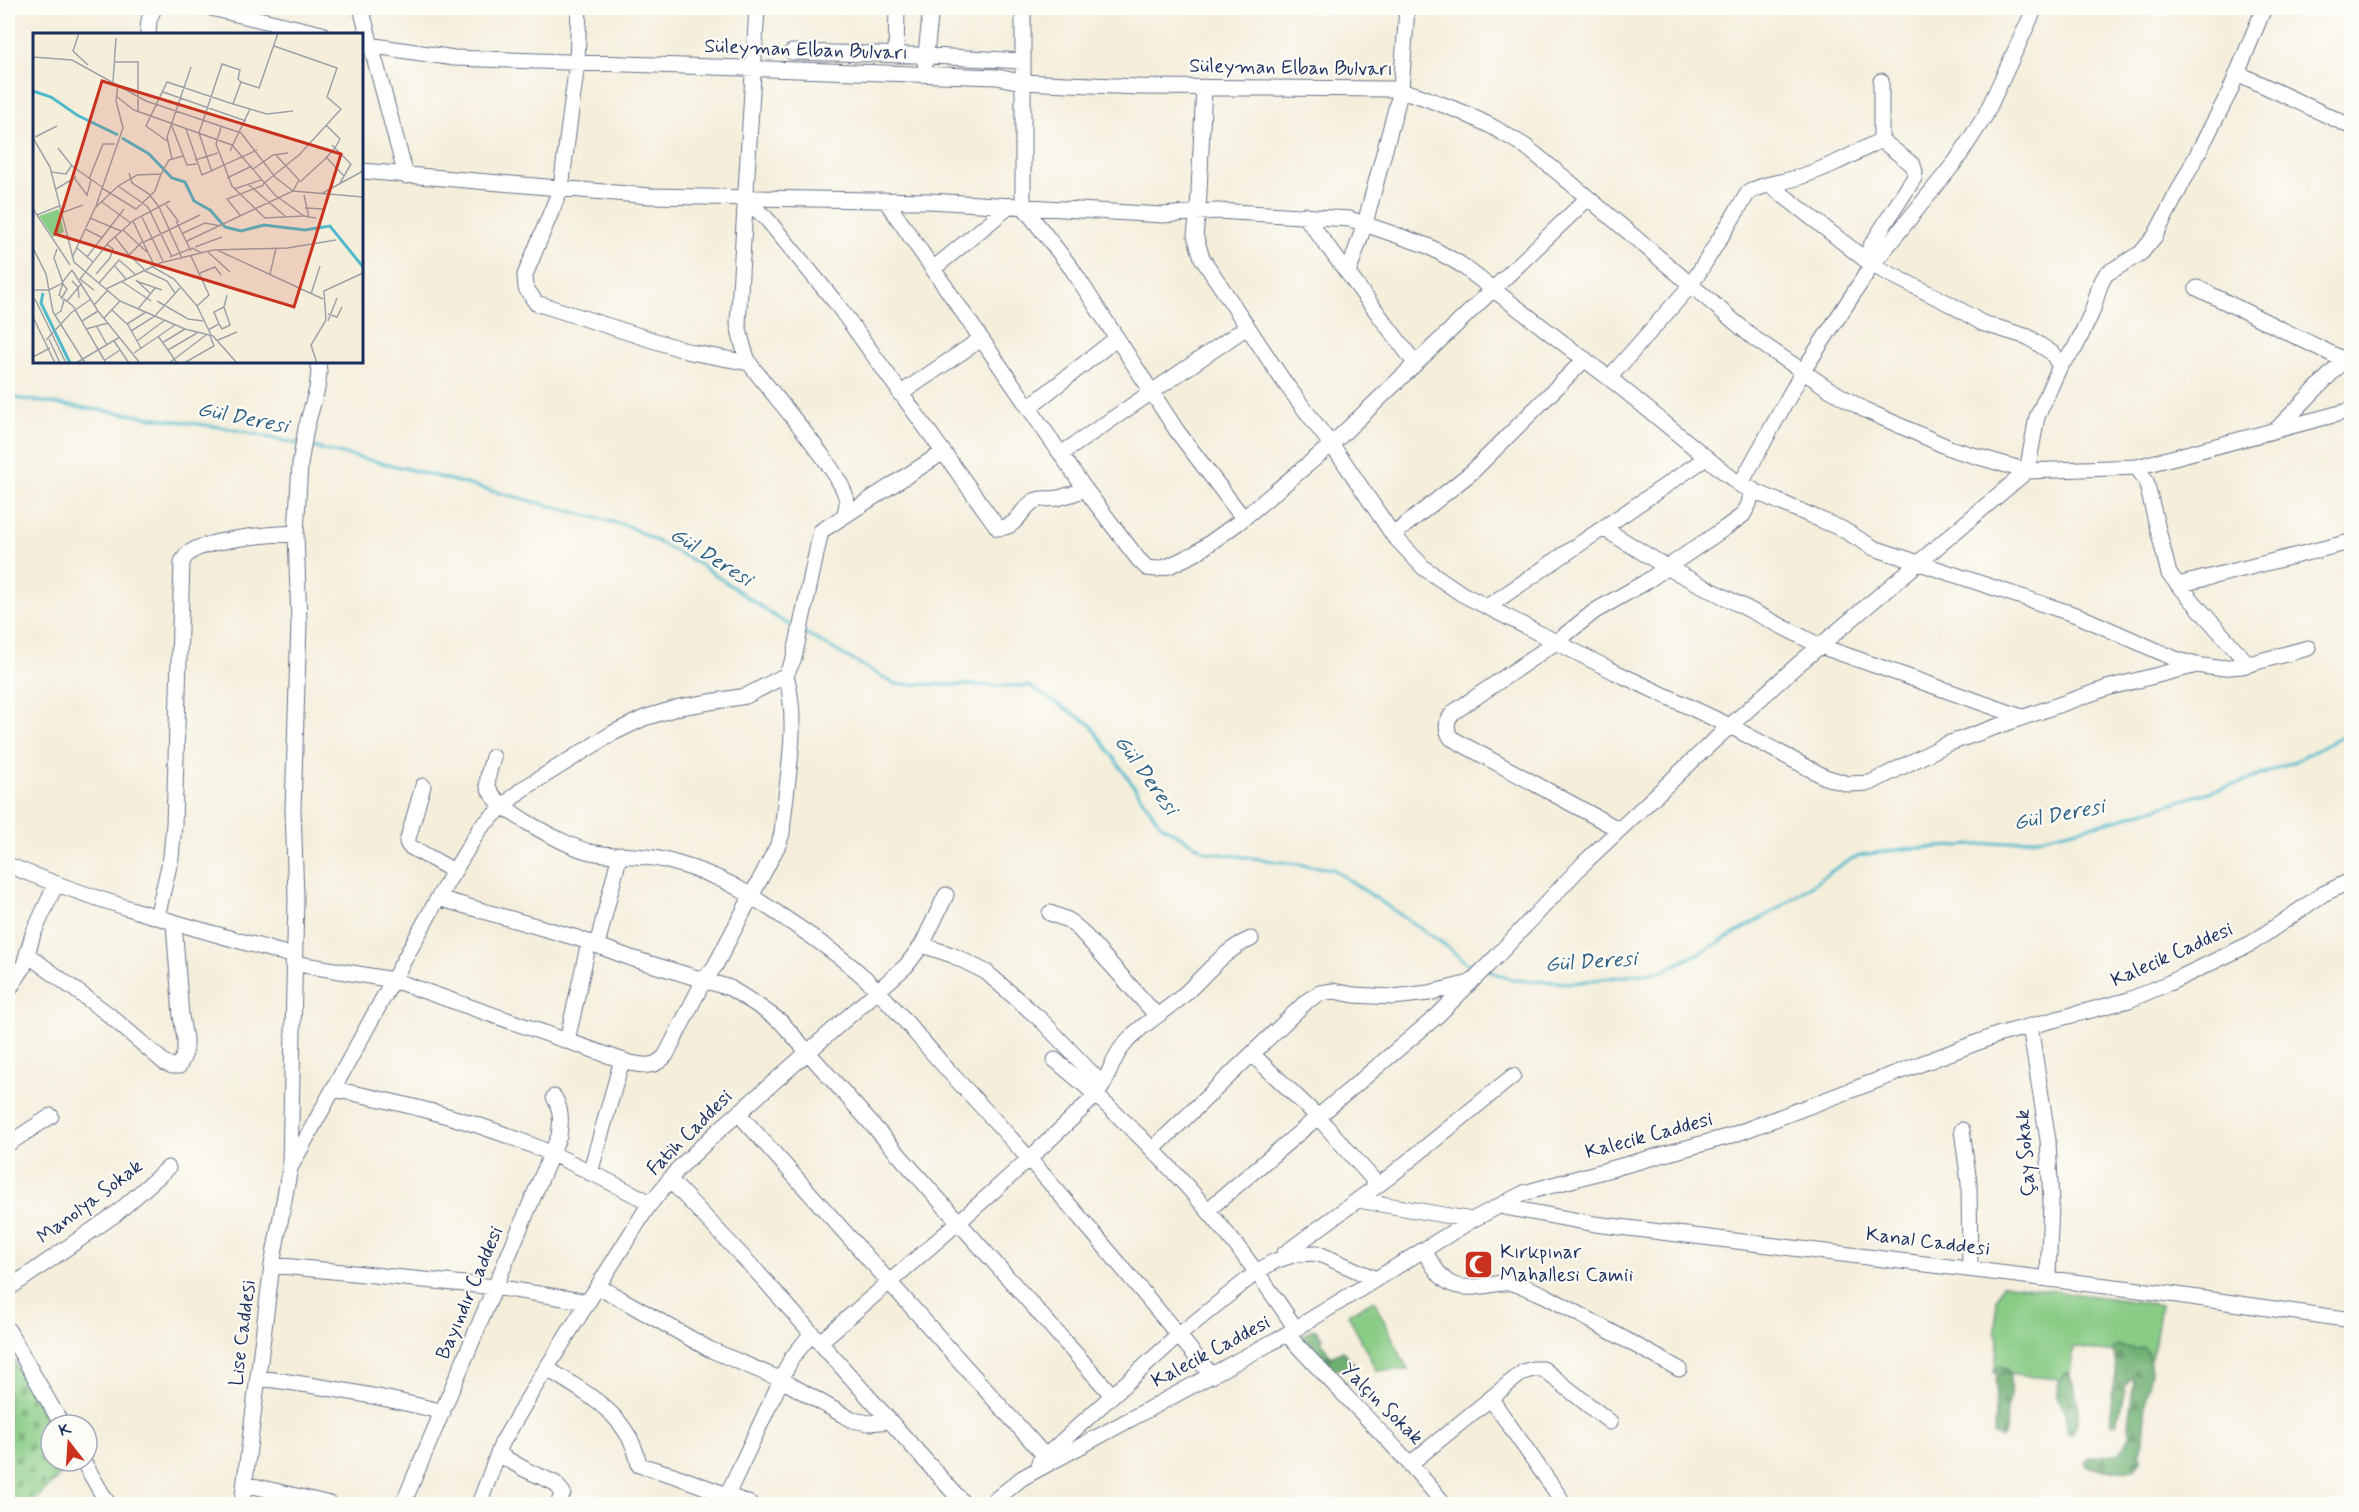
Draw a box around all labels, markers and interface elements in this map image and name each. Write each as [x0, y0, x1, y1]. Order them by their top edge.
inset map [33, 33, 363, 363]
street label: Süleyman Elban Bulvarı [704, 33, 908, 67]
street label: Süleyman Elban Bulvarı [1189, 53, 1393, 83]
water label: Gül Deresi [195, 395, 294, 441]
water label: Gül Deresi [664, 521, 760, 595]
water label: Gül Deresi [1108, 729, 1186, 823]
water label: Gül Deresi [2011, 792, 2110, 838]
street label: Kalecik Caddesi [2107, 916, 2237, 994]
water label: Gül Deresi [1544, 945, 1641, 979]
street label: Fatih Caddesi [641, 1084, 739, 1182]
street label: Kalecik Caddesi [1582, 1106, 1716, 1166]
street label: Çay Sokak [2009, 1108, 2043, 1198]
street label: Manolya Sokak [32, 1153, 148, 1251]
street label: Kanal Caddesi [1864, 1221, 1992, 1263]
street label: Bayındır Caddesi [430, 1222, 510, 1364]
place label: Kırkpınar Mahallesi Camii [1500, 1239, 1633, 1289]
mosque icon: Kırkpınar Mahallesi Camii [1463, 1248, 1495, 1280]
street label: Lise Caddesi [223, 1278, 263, 1388]
street label: Kalecik Caddesi [1147, 1309, 1275, 1395]
street label: Yalçın Sokak [1335, 1357, 1429, 1451]
north arrow [39, 1413, 99, 1473]
text: K [57, 1418, 74, 1442]

